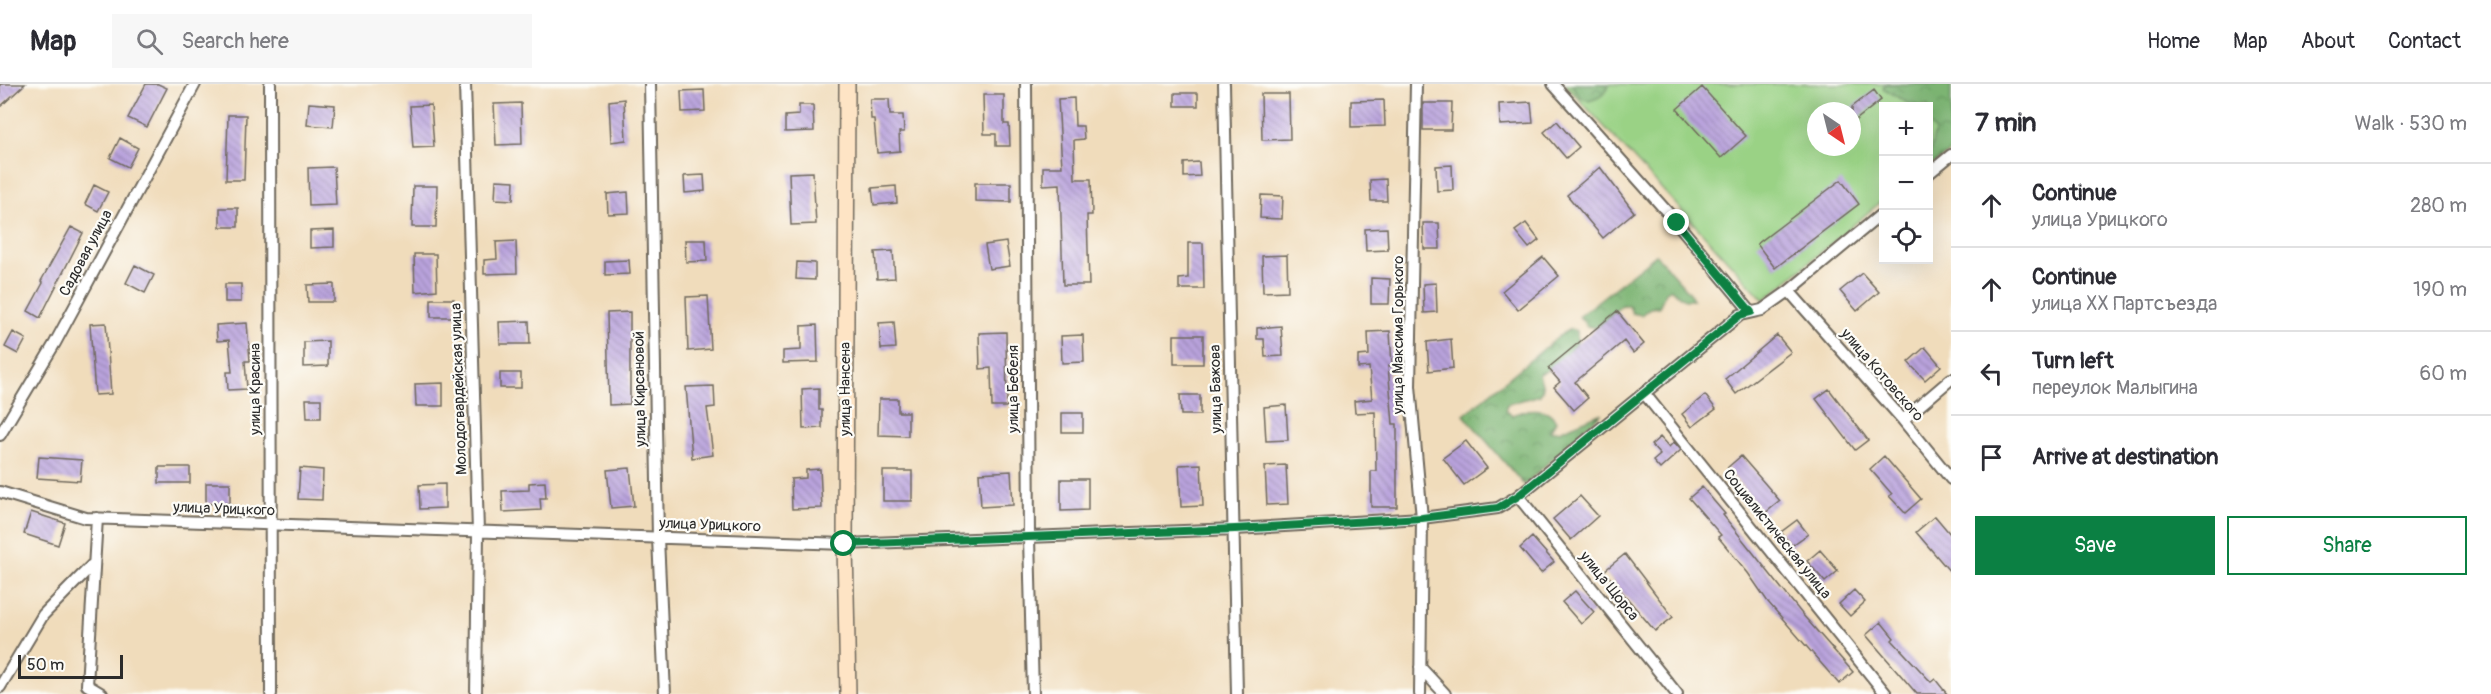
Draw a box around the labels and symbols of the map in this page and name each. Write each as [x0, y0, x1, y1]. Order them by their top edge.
north arrow [1807, 102, 1861, 156]
street label: Садовая улица [55, 206, 117, 300]
route end [1663, 209, 1689, 235]
street label: улица Максима Горького [1389, 256, 1408, 415]
street label: Молодогвардейская улица [447, 303, 471, 475]
street label: улица Котовского [1836, 324, 1927, 425]
street label: улица Кирсановой [629, 331, 651, 448]
street label: улица Нансена [836, 342, 855, 437]
street label: улица Красина [246, 343, 265, 436]
street label: улица Бебеля [1004, 345, 1023, 434]
street label: улица Бажова [1206, 345, 1226, 434]
street label: Социалистическая улица [1719, 465, 1835, 603]
street label: улица Урицкого [172, 498, 275, 520]
street label: улица Урицкого [658, 514, 761, 536]
route start [830, 530, 856, 556]
street label: улица Щорса [1575, 547, 1643, 625]
scale bar [18, 652, 123, 680]

